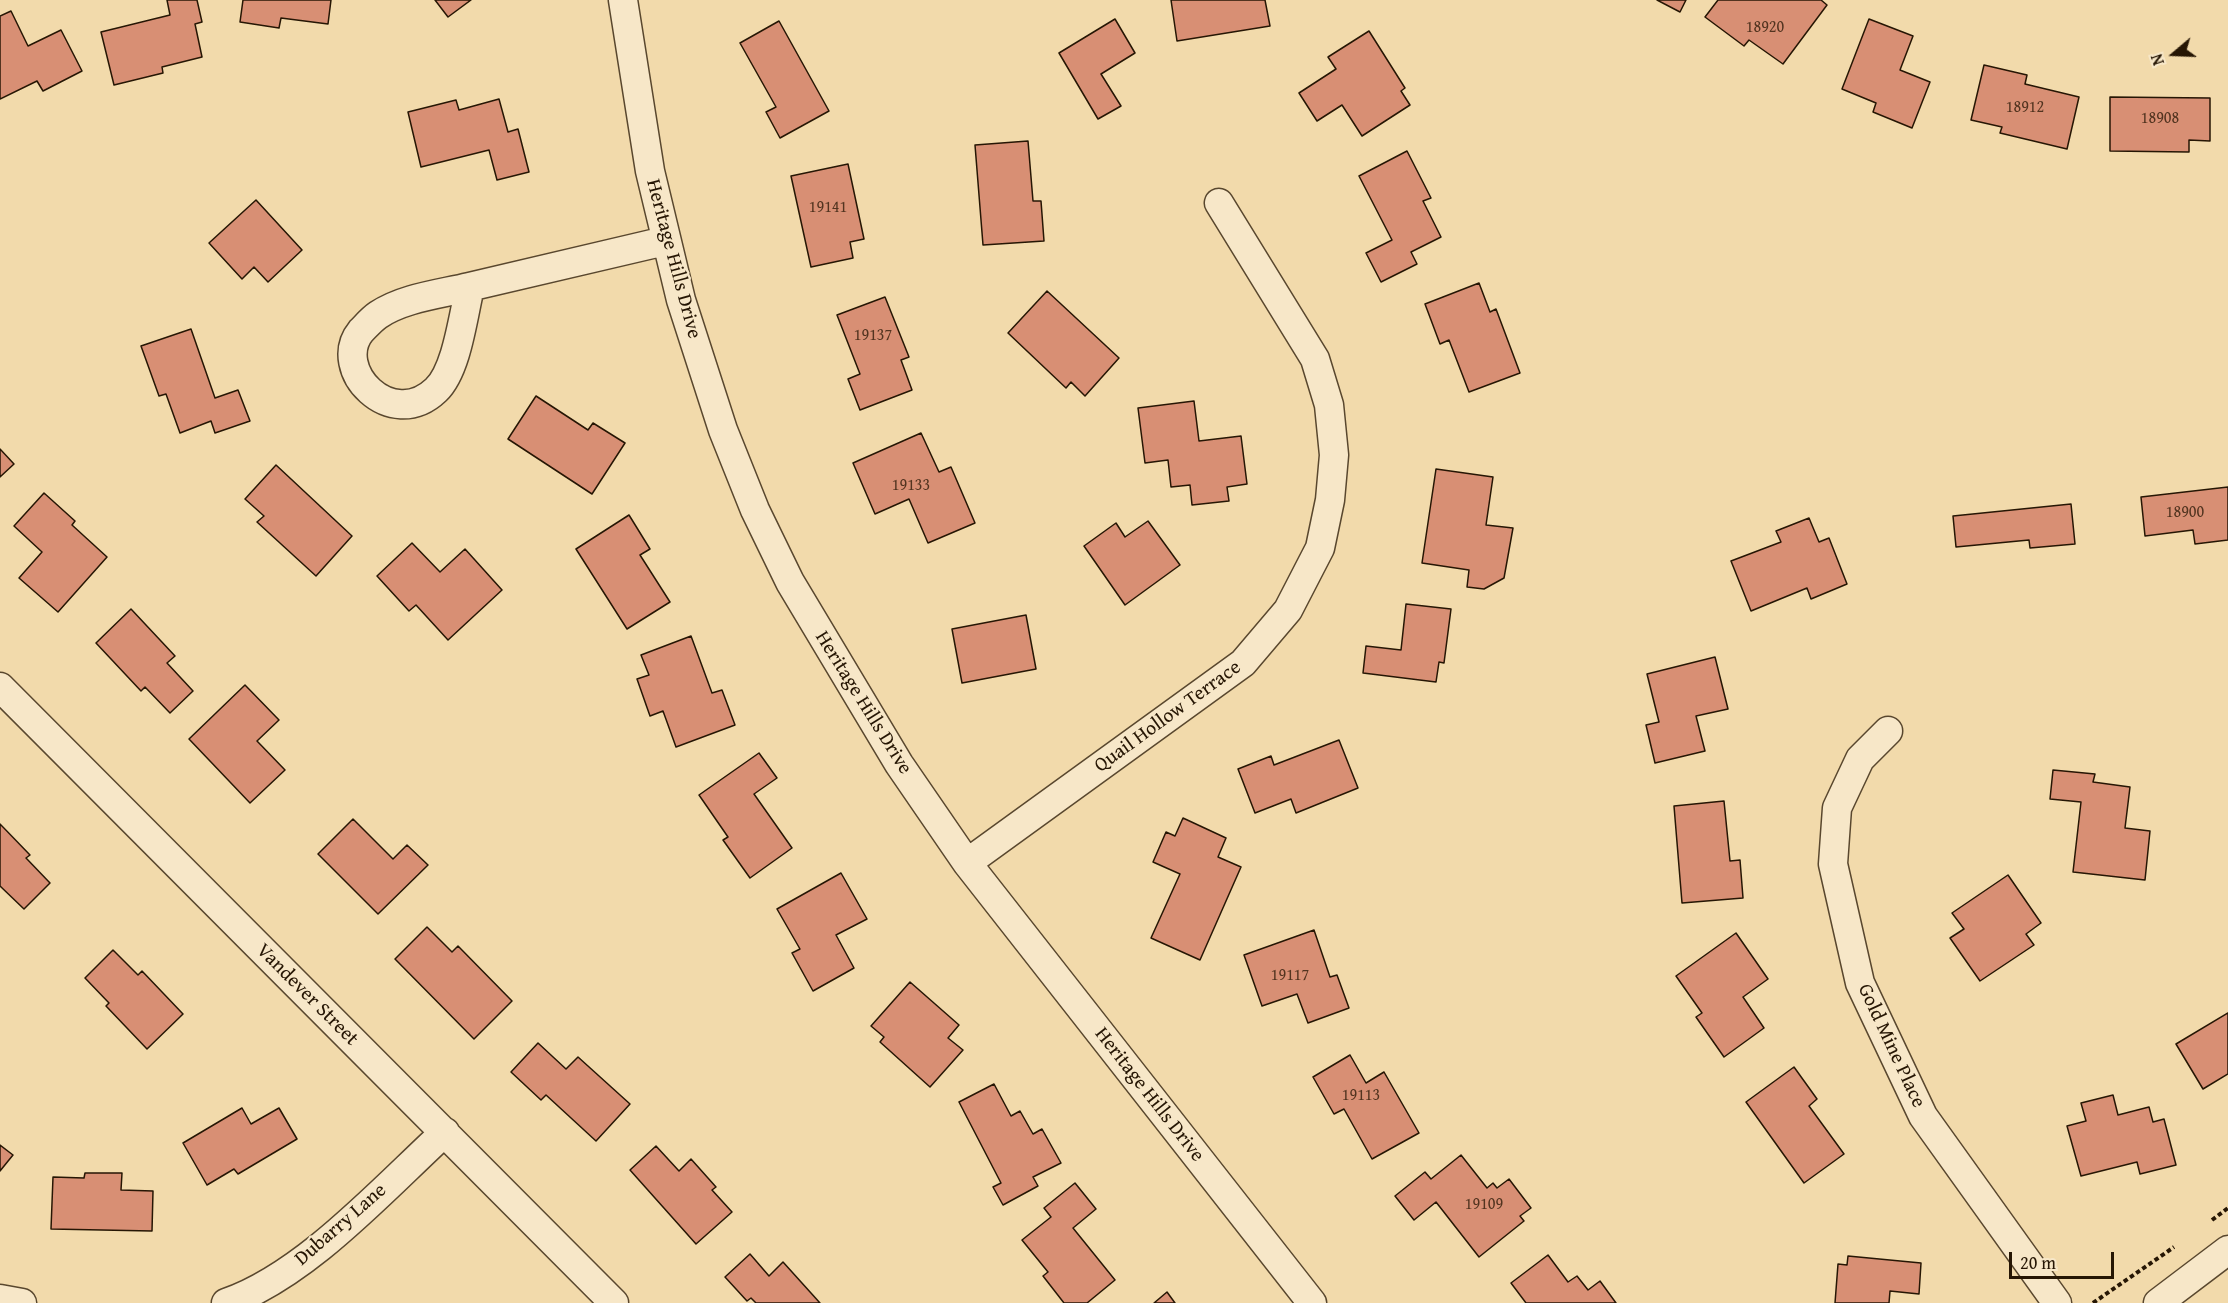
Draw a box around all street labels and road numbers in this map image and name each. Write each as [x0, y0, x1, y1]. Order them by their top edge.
street label: Heritage Hills Drive [640, 177, 706, 341]
street label: Heritage Hills Drive [809, 627, 917, 779]
street label: Quail Hollow Terrace [1090, 656, 1246, 778]
street label: Vandever Street [251, 939, 363, 1051]
street label: Gold Mine Place [1852, 980, 1930, 1112]
street label: Heritage Hills Drive [1089, 1023, 1209, 1167]
street label: Dubarry Lane [290, 1179, 392, 1271]

